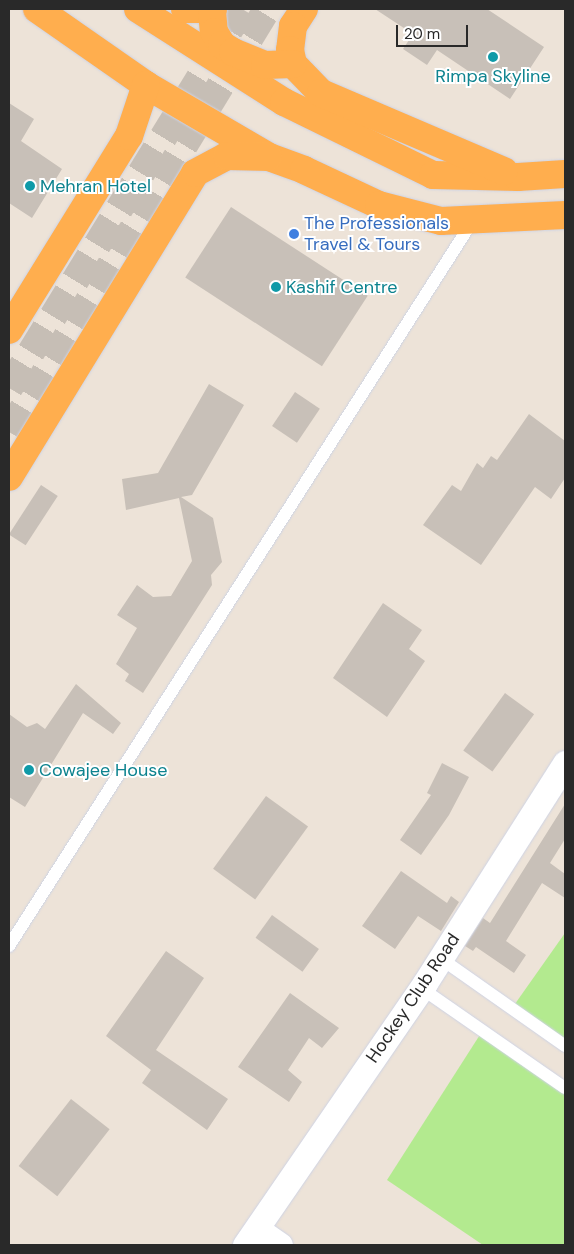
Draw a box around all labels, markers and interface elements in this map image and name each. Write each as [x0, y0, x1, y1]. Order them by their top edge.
scale bar [399, 15, 472, 47]
text: 20 m [404, 24, 440, 44]
marker: Rimpa Skyline [487, 51, 499, 63]
place label: Rimpa Skyline [435, 65, 551, 87]
place label: Mehran Hotel [40, 175, 151, 197]
marker: Mehran Hotel [24, 180, 36, 192]
place label: The Professionals Travel & Tours [304, 213, 449, 255]
marker: The Professionals Travel & Tours [288, 228, 300, 240]
place label: Kashif Centre [286, 276, 398, 298]
marker: Kashif Centre [270, 281, 282, 293]
place label: Cowajee House [39, 759, 168, 781]
marker: Cowajee House [23, 764, 35, 776]
street label: Hockey Club Road [362, 929, 464, 1067]

